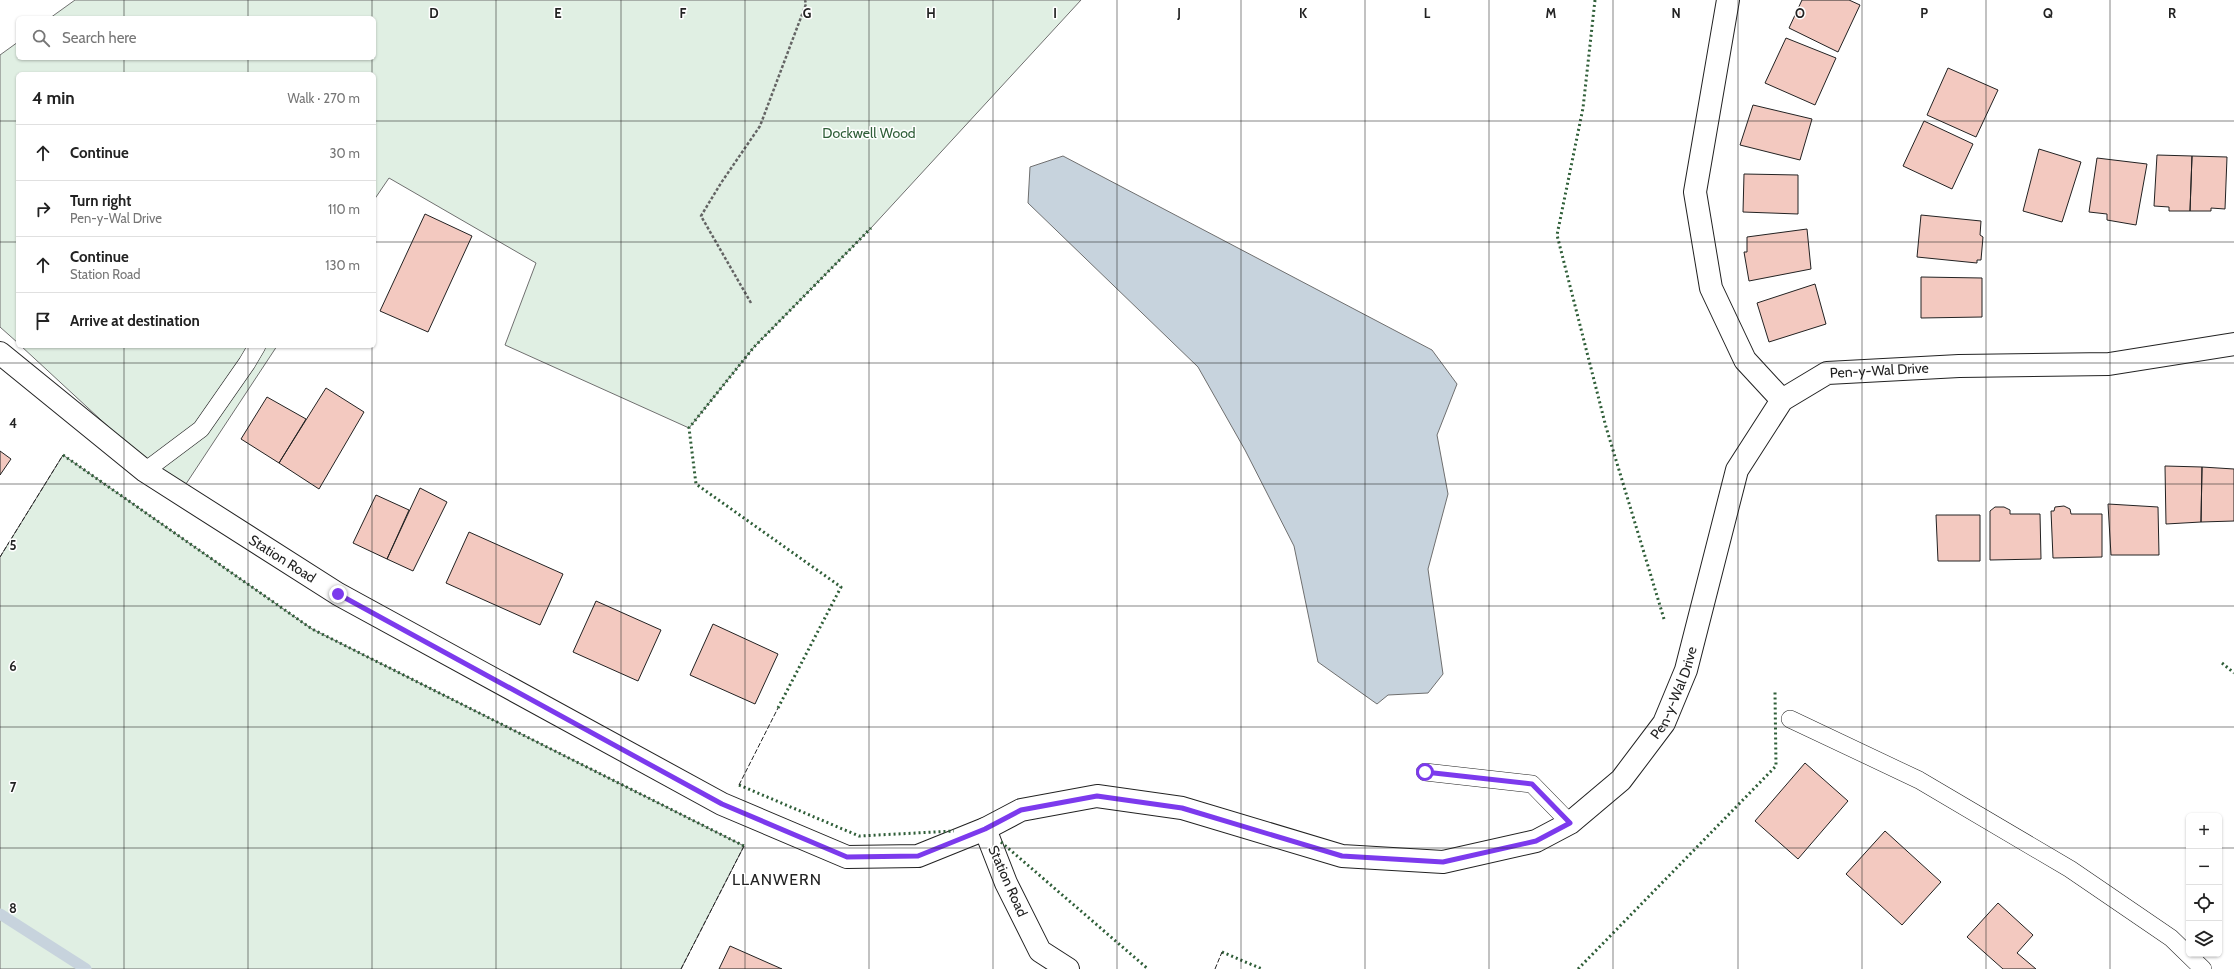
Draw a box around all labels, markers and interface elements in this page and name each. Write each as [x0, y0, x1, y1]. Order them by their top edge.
text: D [429, 5, 439, 21]
text: E [554, 5, 562, 21]
text: F [680, 5, 687, 21]
text: G [803, 5, 812, 21]
text: H [926, 5, 936, 21]
text: I [1053, 5, 1057, 21]
text: J [1176, 5, 1181, 21]
text: K [1299, 5, 1308, 21]
text: L [1424, 5, 1431, 21]
text: M [1546, 5, 1557, 21]
text: N [1671, 5, 1681, 21]
text: O [1795, 5, 1805, 21]
text: P [1920, 5, 1928, 21]
text: Q [2043, 5, 2053, 21]
text: R [2168, 5, 2176, 21]
search box [16, 16, 376, 60]
icon: search [30, 27, 52, 49]
text: Search here [62, 29, 137, 47]
text: 4 min [32, 88, 75, 108]
text: Walk · 270 m [288, 90, 360, 106]
park label: Dockwell Wood [822, 124, 916, 142]
icon: ahead [32, 142, 54, 164]
text: Continue [70, 144, 129, 162]
text: 30 m [330, 145, 360, 161]
text: Turn right [70, 192, 131, 210]
icon: right [32, 198, 54, 220]
text: 110 m [328, 201, 360, 217]
text: Pen-y-Wal Drive [70, 210, 162, 226]
text: Continue [70, 248, 129, 266]
icon: ahead [32, 254, 54, 276]
text: 130 m [325, 257, 360, 273]
text: Station Road [70, 266, 141, 282]
icon: arrive [32, 310, 54, 332]
text: Arrive at destination [70, 312, 200, 330]
street label: Pen-y-Wal Drive [1829, 359, 1929, 382]
text: 4 [9, 415, 17, 431]
street label: Station Road [246, 531, 319, 587]
text: 5 [10, 537, 17, 553]
route end [329, 585, 347, 603]
street label: Pen-y-Wal Drive [1646, 645, 1701, 743]
text: 6 [9, 658, 17, 674]
route start [1416, 763, 1434, 781]
text: 7 [10, 779, 17, 795]
map controls [2186, 813, 2222, 957]
button: + [2186, 813, 2222, 849]
street label: Station Road [984, 843, 1032, 919]
button: − [2186, 849, 2222, 885]
district label: LLANWERN [732, 870, 822, 889]
button: locate [2186, 885, 2222, 921]
text: 8 [9, 900, 17, 916]
button: layers [2186, 921, 2222, 957]

